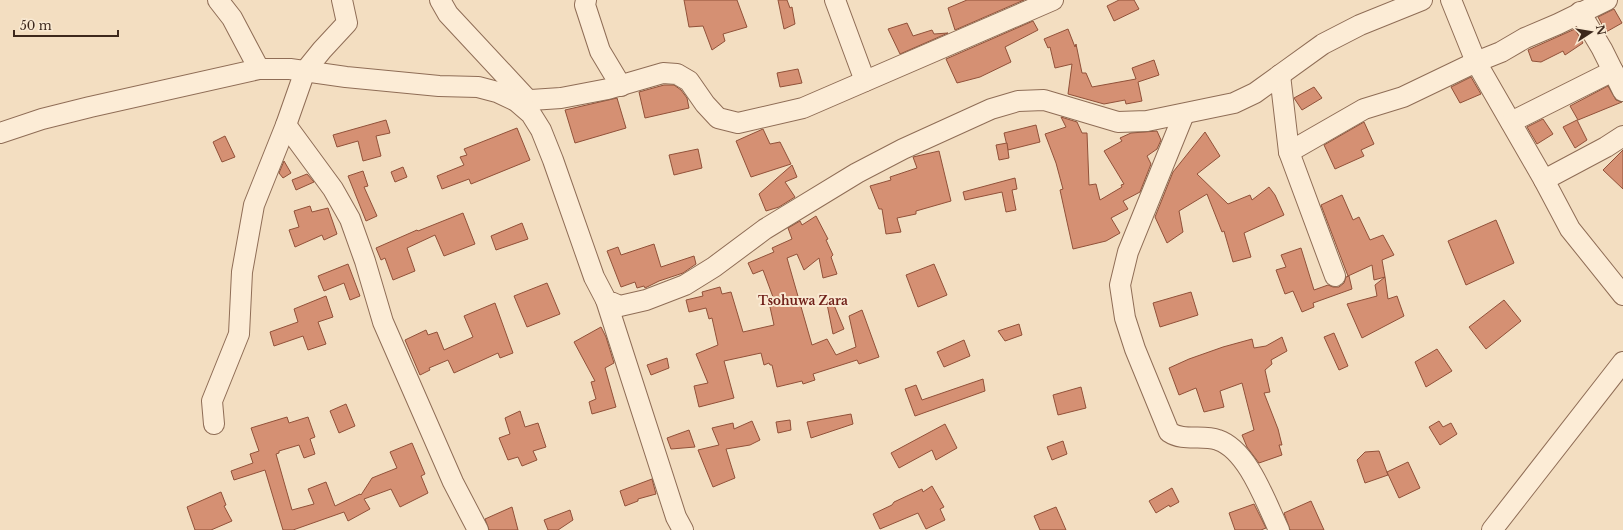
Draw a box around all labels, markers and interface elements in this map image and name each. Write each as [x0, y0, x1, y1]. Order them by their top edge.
scale bar [14, 12, 118, 38]
north arrow [1571, 12, 1611, 52]
text: 50 m [20, 18, 52, 33]
text: N [1593, 23, 1609, 37]
district label: Tsohuwa Zara [758, 293, 848, 308]

